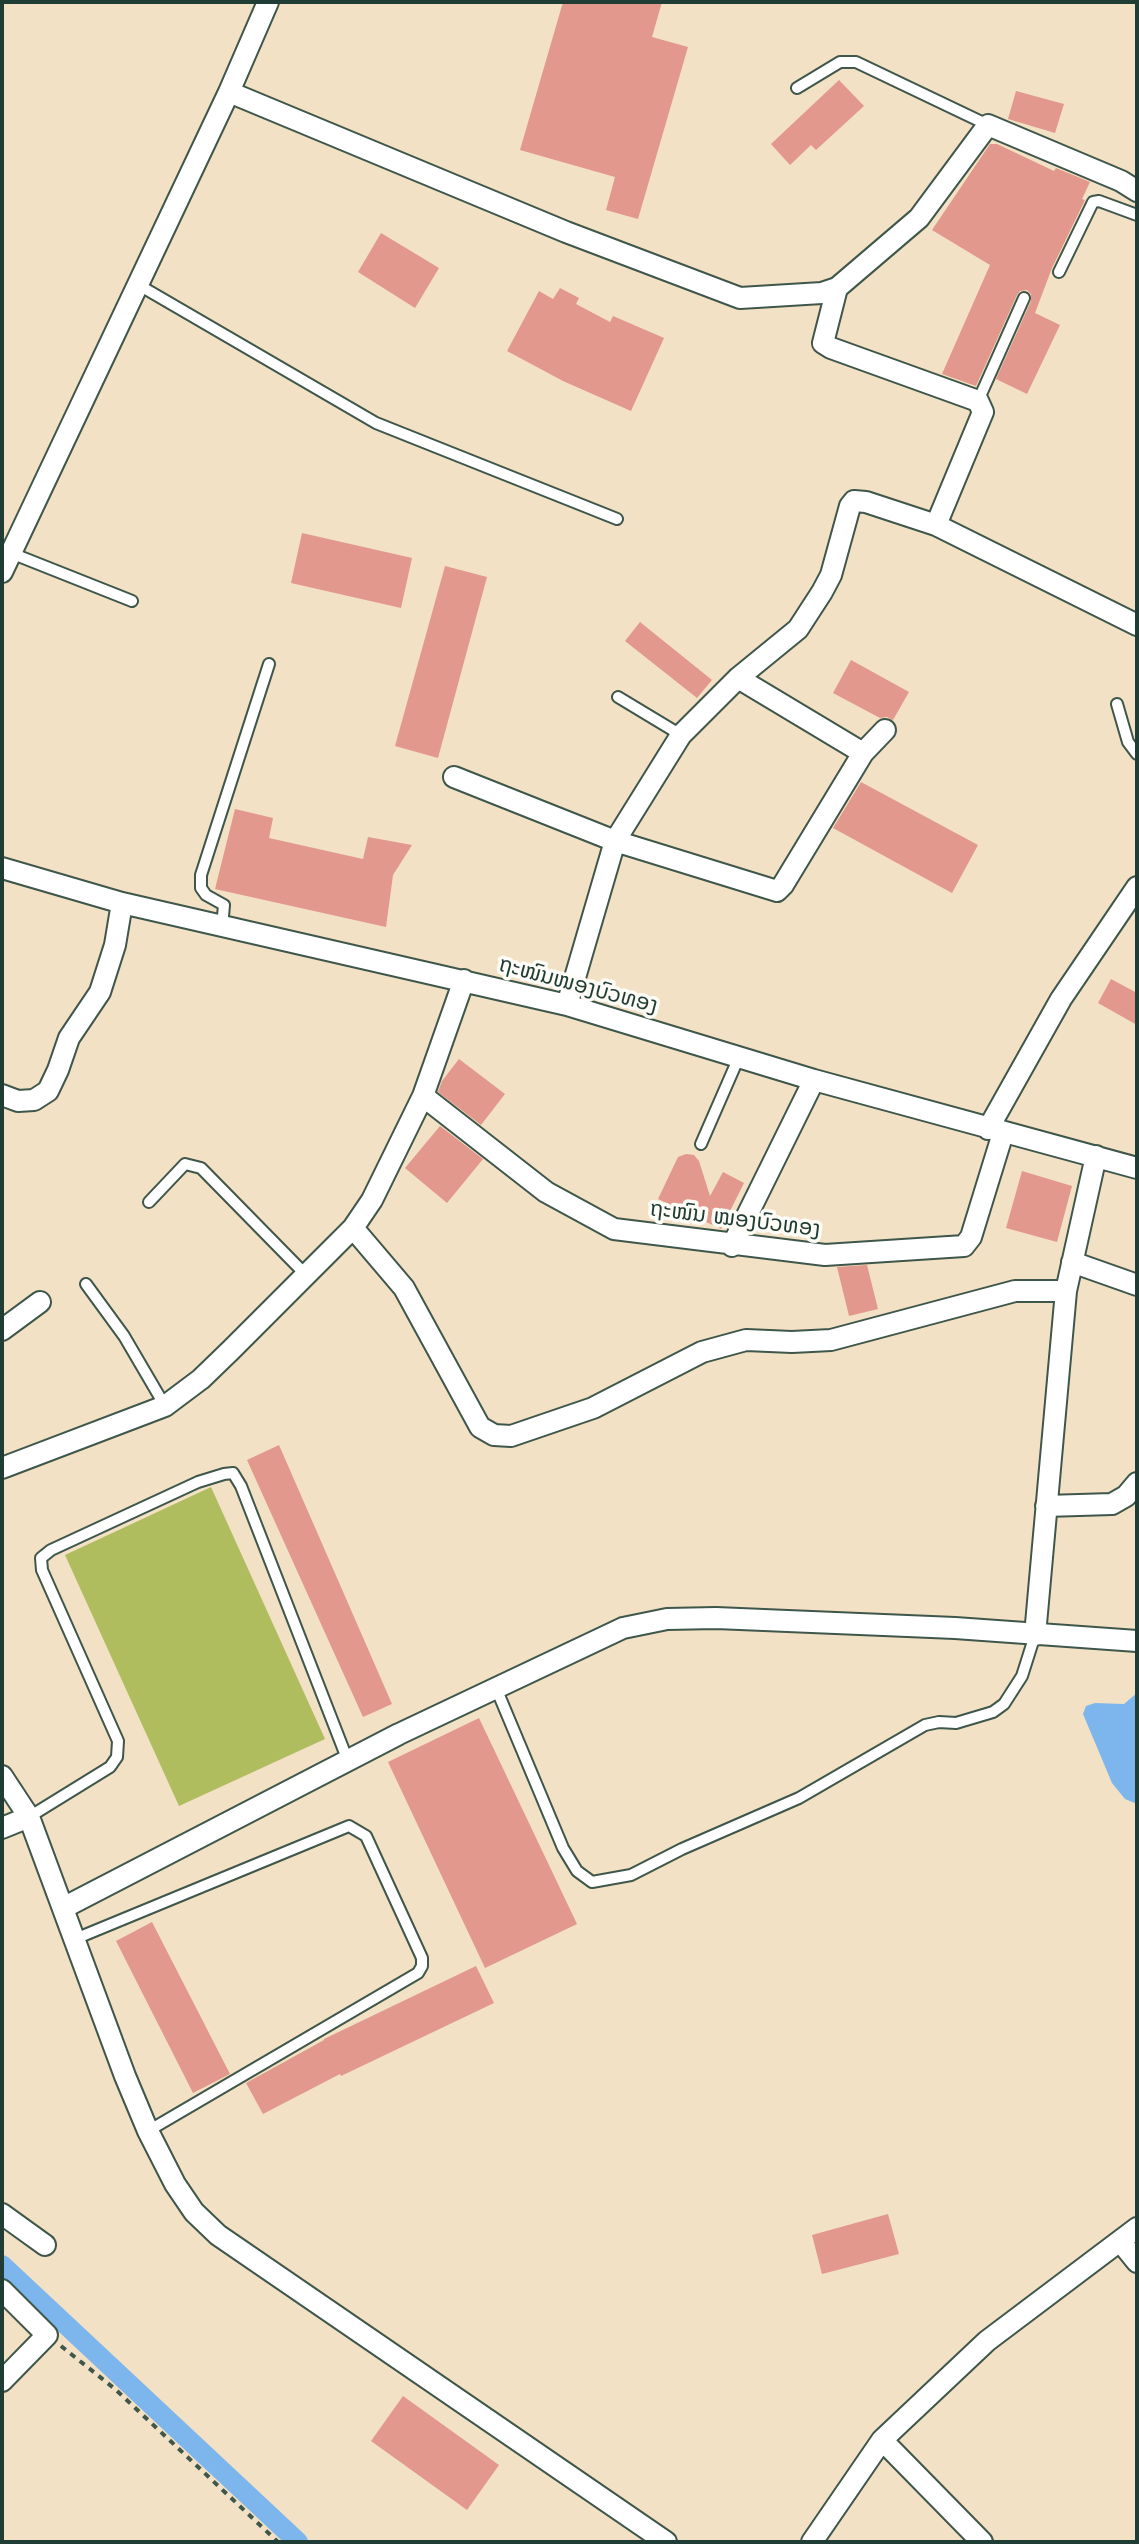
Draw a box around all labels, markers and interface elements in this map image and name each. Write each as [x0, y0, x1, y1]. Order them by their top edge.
street label: ຖະໜົນໜອງບົວທອງ [496, 952, 660, 1020]
street label: ຖະໜົນ ໝອງບົວທອງ [648, 1196, 822, 1244]

